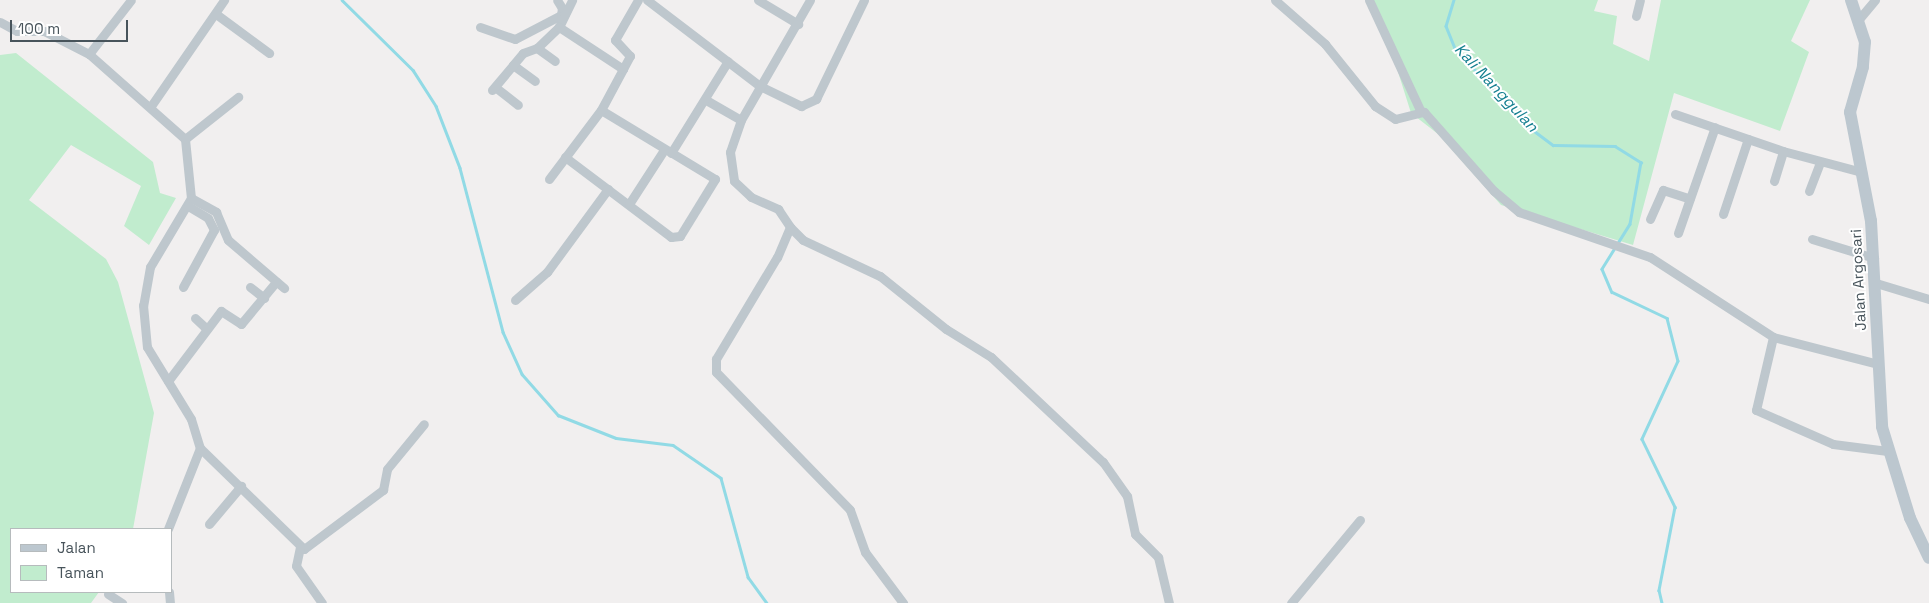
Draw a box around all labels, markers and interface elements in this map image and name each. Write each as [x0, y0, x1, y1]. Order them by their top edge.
scale bar [12, 10, 130, 42]
text: 100 m [18, 19, 60, 38]
water label: Kali Nanggulan [1450, 40, 1542, 136]
street label: Jalan Argosari [1846, 229, 1870, 331]
legend [10, 528, 172, 593]
text: Jalan [57, 538, 96, 557]
text: Taman [57, 563, 104, 582]

